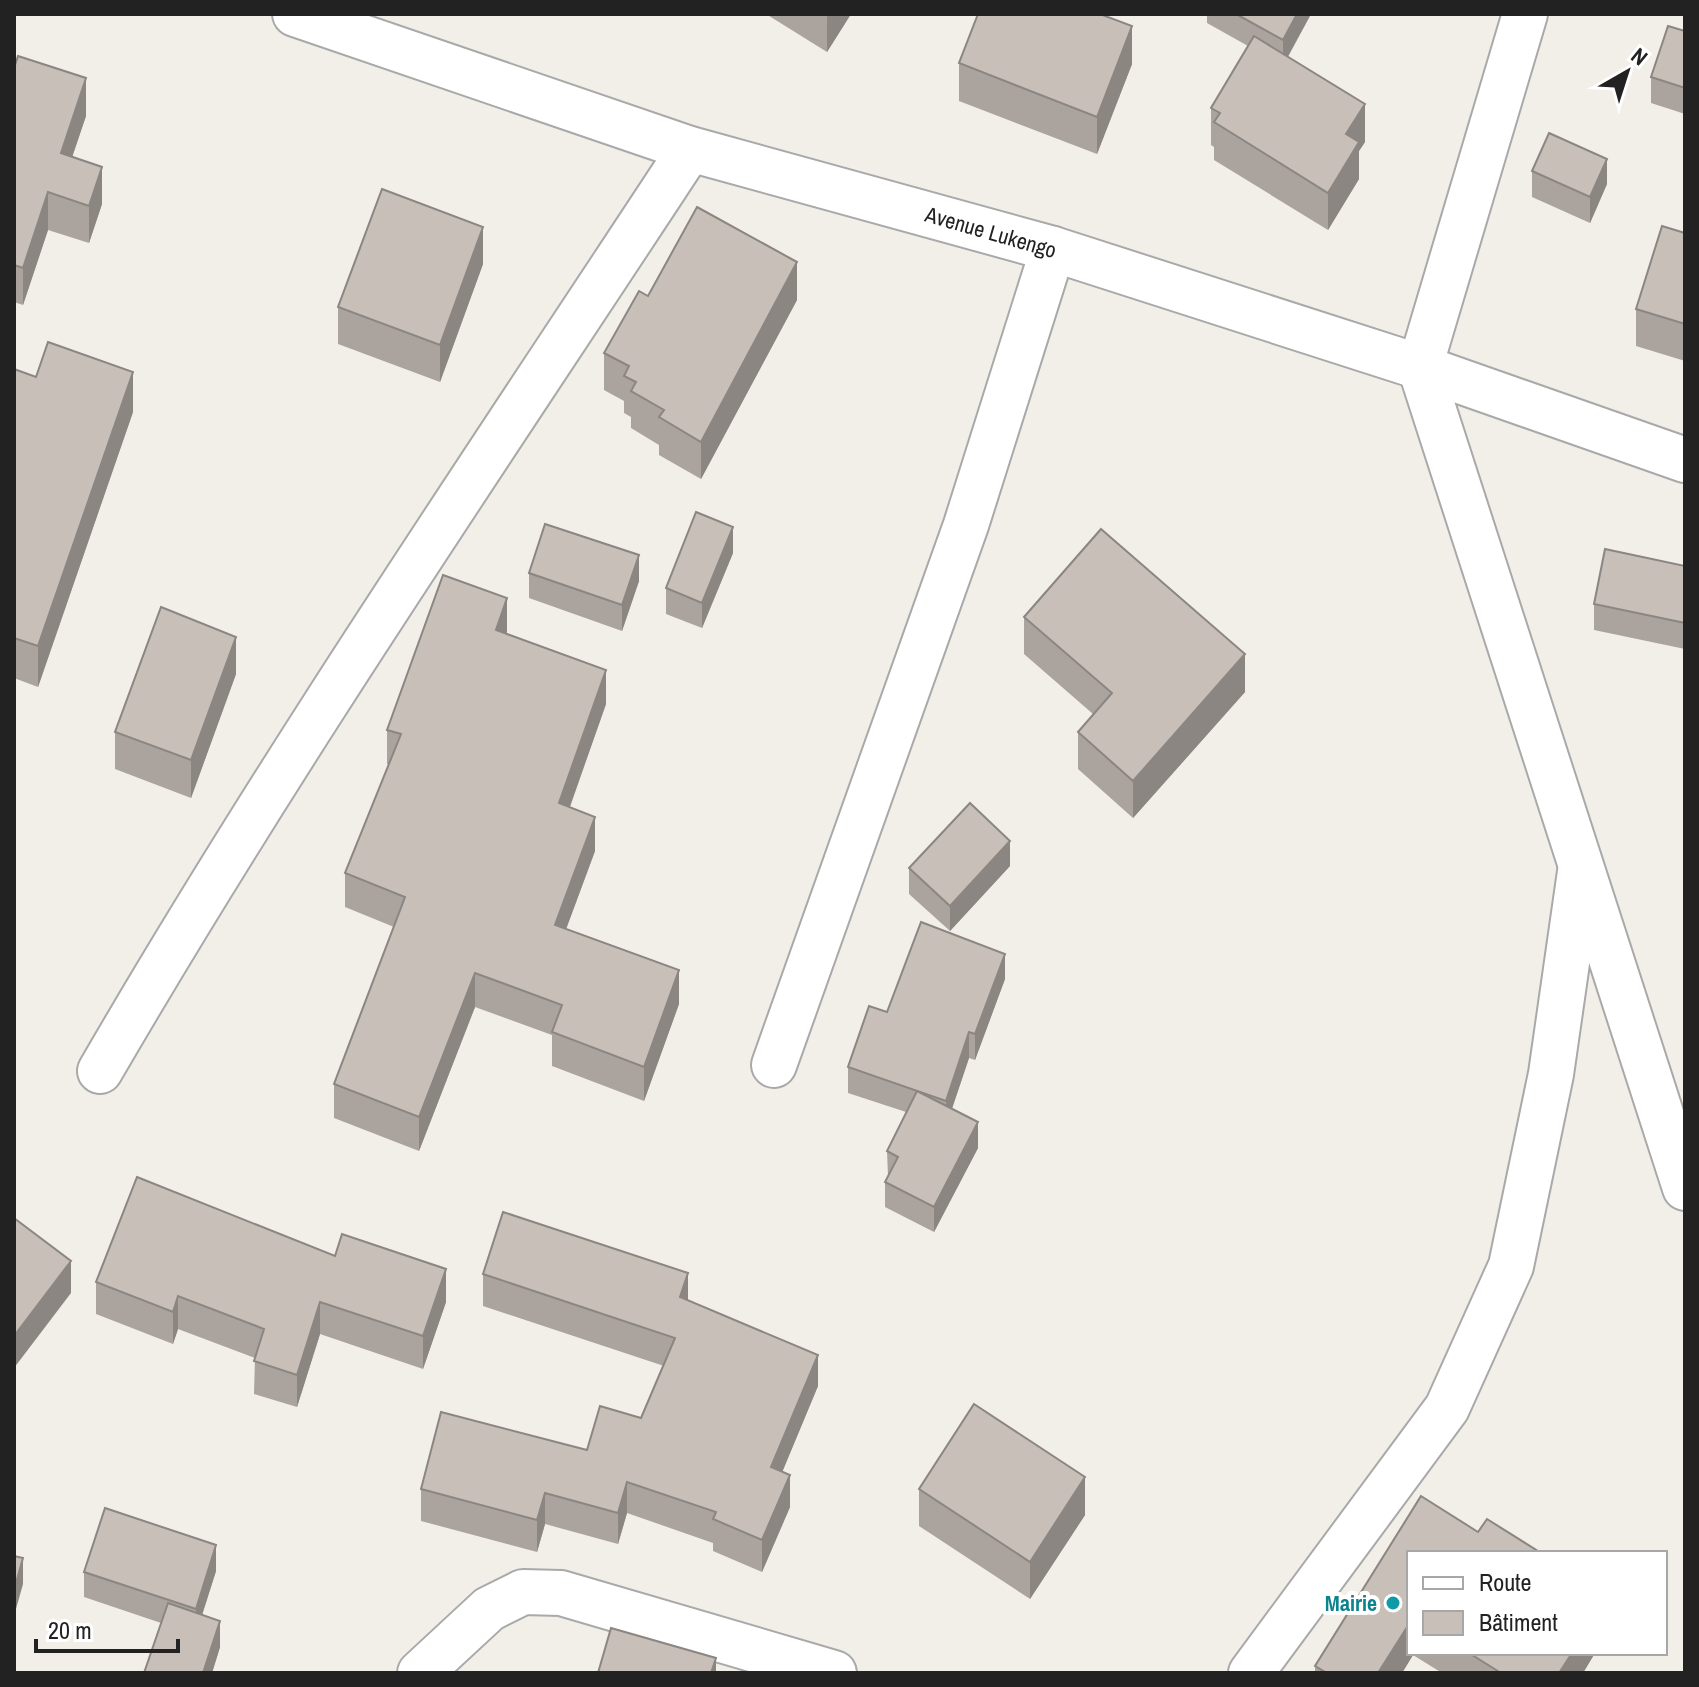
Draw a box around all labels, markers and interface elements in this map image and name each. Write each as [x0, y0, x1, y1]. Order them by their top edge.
north arrow [1587, 32, 1667, 112]
text: N [1625, 41, 1654, 72]
street label: Avenue Lukengo [921, 199, 1060, 265]
legend [1407, 1551, 1667, 1655]
text: Route [1479, 1566, 1532, 1598]
place label: Mairie [1325, 1588, 1377, 1618]
marker: Mairie [1384, 1594, 1402, 1612]
scale bar [36, 1603, 178, 1653]
text: Bâtiment [1479, 1606, 1558, 1638]
text: 20 m [48, 1614, 92, 1646]

